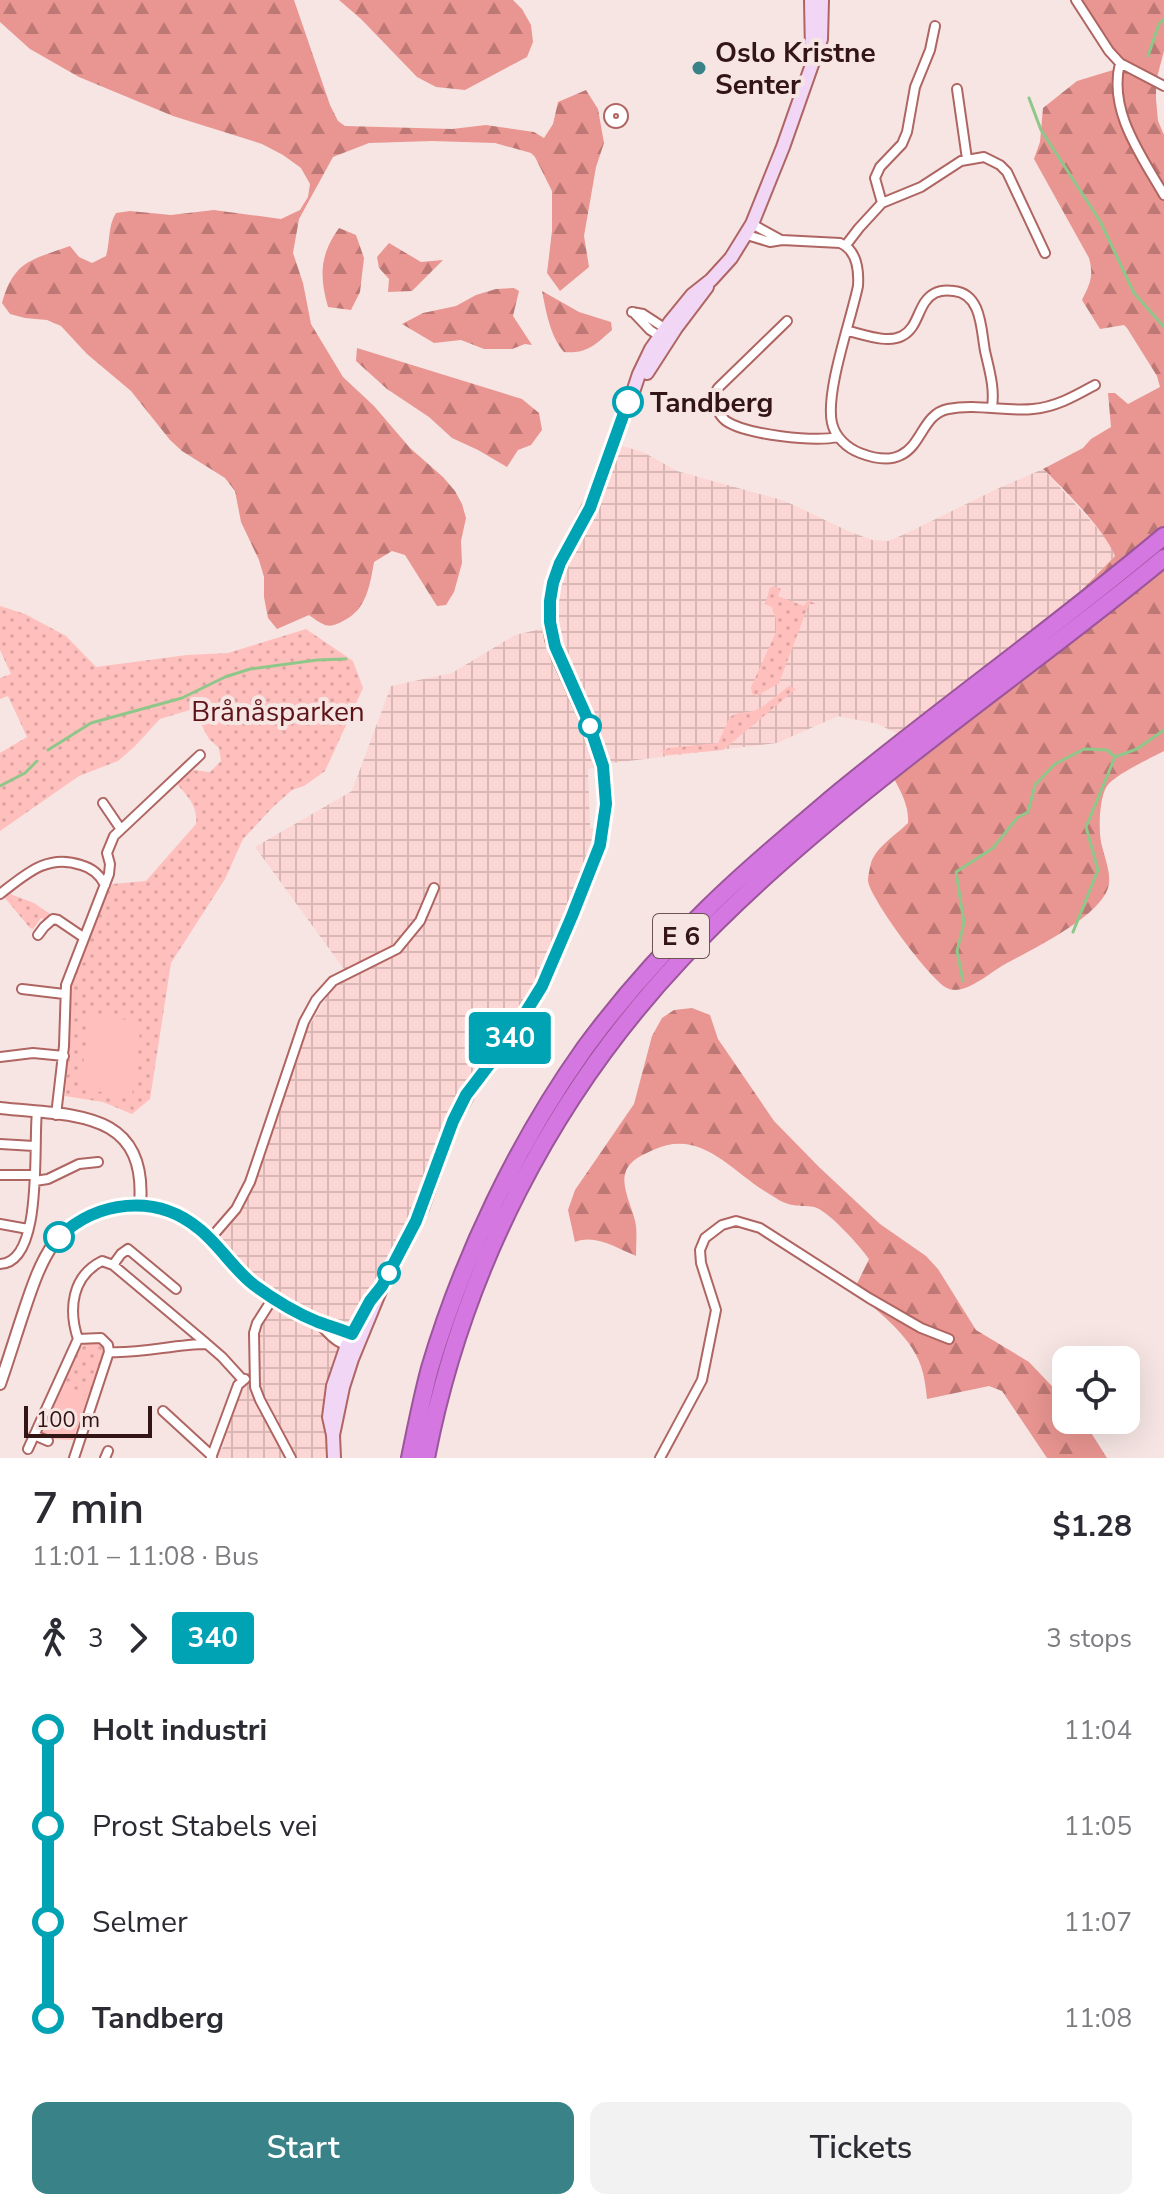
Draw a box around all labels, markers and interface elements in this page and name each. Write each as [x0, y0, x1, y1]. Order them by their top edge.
place label: Oslo Kristne Senter [715, 34, 876, 104]
marker: Oslo Kristne Senter [690, 59, 708, 77]
place label: Tandberg [650, 384, 773, 422]
marker: Tandberg [613, 387, 643, 417]
park label: Brånåsparken [191, 693, 365, 731]
unlabelled marker [579, 715, 601, 737]
road number: E 6 [653, 914, 709, 958]
line badge: 340 [464, 1012, 556, 1064]
text: 340 [485, 1019, 535, 1057]
unlabelled marker [44, 1222, 74, 1252]
unlabelled marker [378, 1262, 400, 1284]
map controls [1052, 1346, 1140, 1434]
button: locate [1052, 1346, 1140, 1434]
scale bar [24, 1402, 152, 1438]
text: 100 m [36, 1405, 100, 1435]
text: 7 min [32, 1479, 144, 1539]
text: $1.28 [1053, 1506, 1132, 1547]
text: 11:01 – 11:08 · Bus [32, 1539, 259, 1574]
icon: walk [32, 1616, 76, 1660]
icon: forward [116, 1616, 160, 1660]
text: 340 [188, 1619, 238, 1657]
text: 3 [88, 1621, 104, 1656]
text: 3 stops [1046, 1621, 1132, 1656]
text: Holt industri [92, 1710, 267, 1751]
text: 11:04 [1064, 1713, 1132, 1748]
text: Prost Stabels vei [92, 1806, 318, 1847]
text: 11:05 [1064, 1809, 1132, 1844]
text: Selmer [92, 1902, 188, 1943]
text: 11:07 [1064, 1905, 1132, 1940]
text: Tandberg [92, 1998, 224, 2039]
text: 11:08 [1064, 2001, 1132, 2036]
button: Start [32, 2102, 574, 2194]
button: Tickets [590, 2102, 1132, 2194]

